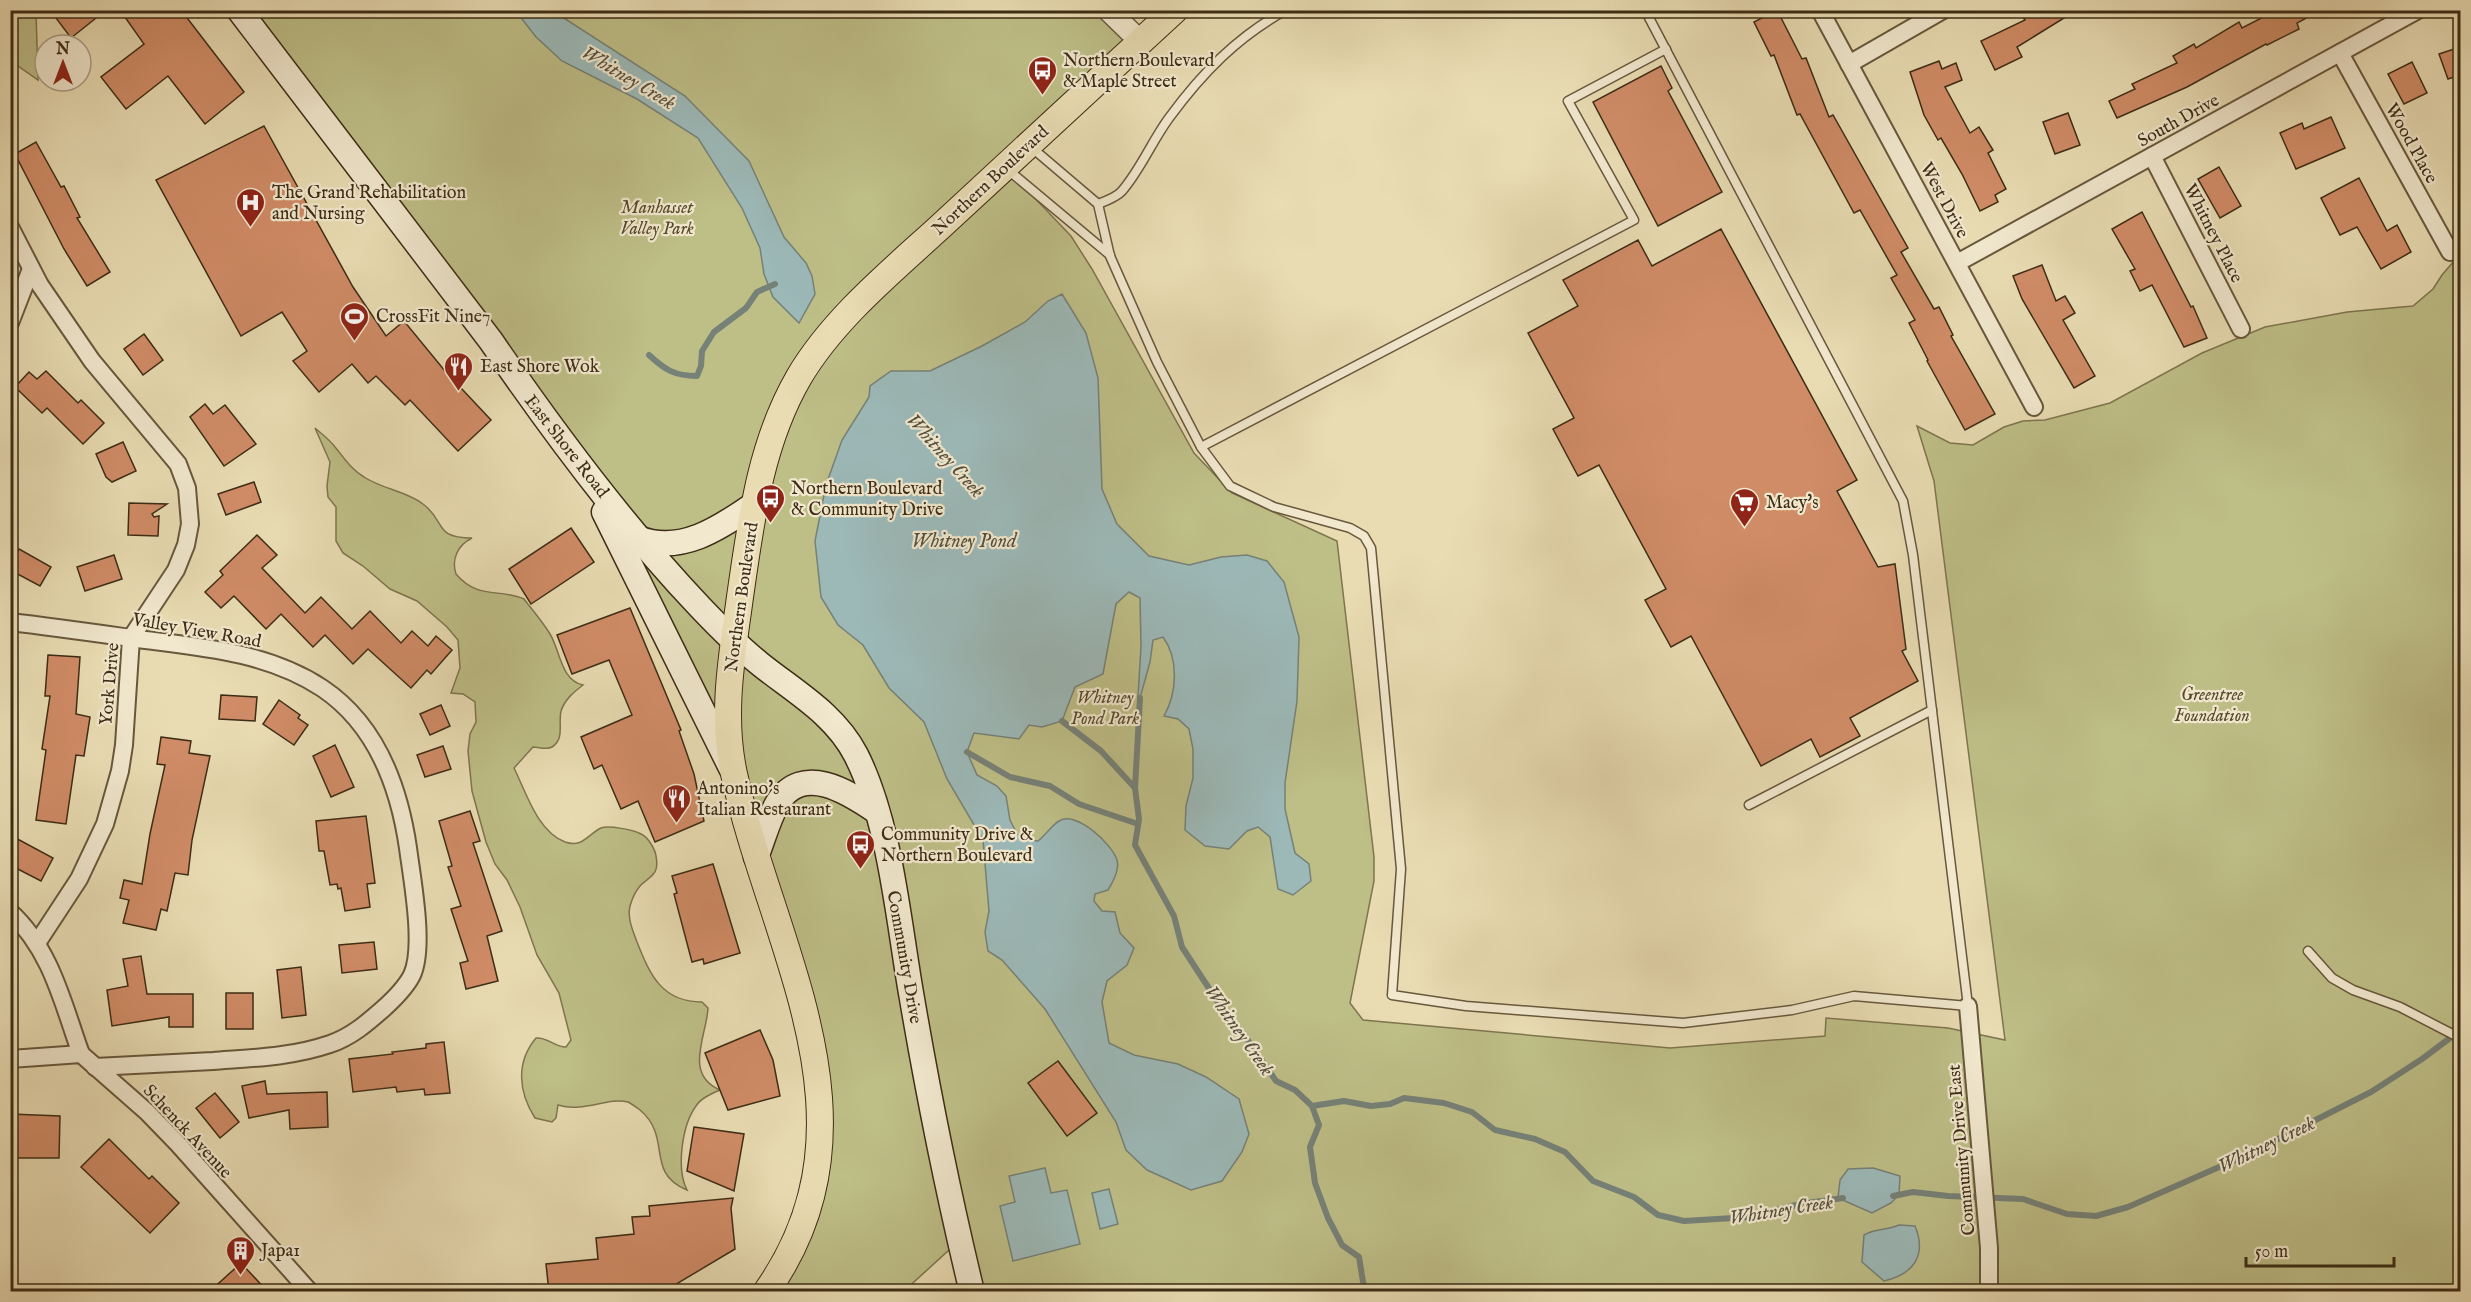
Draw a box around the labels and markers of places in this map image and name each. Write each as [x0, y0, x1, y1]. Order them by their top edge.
place label: Northern Boulevard & Maple Street [1063, 50, 1215, 94]
bus stop icon: Northern Boulevard & Maple Street [1026, 54, 1058, 96]
place label: The Grand Rehabilitation and Nursing [272, 182, 466, 226]
hospital icon: The Grand Rehabilitation and Nursing [235, 186, 267, 228]
sports icon: CrossFit Nine7 [339, 300, 371, 342]
place label: CrossFit Nine7 [376, 306, 490, 329]
restaurant icon: East Shore Wok [443, 350, 475, 392]
place label: East Shore Wok [480, 356, 600, 379]
place label: Northern Boulevard & Community Drive [791, 478, 943, 522]
bus stop icon: Northern Boulevard & Community Drive [754, 482, 786, 524]
supermarket icon: Macy's [1729, 486, 1761, 528]
place label: Macy's [1766, 492, 1818, 515]
place label: Antonino's Italian Restaurant [696, 778, 831, 822]
restaurant icon: Antonino's Italian Restaurant [660, 782, 692, 824]
place label: Community Drive & Northern Boulevard [881, 824, 1033, 868]
bus stop icon: Community Drive & Northern Boulevard [844, 828, 876, 870]
building icon: Japa1 [224, 1234, 256, 1276]
place label: Japa1 [259, 1240, 300, 1263]

